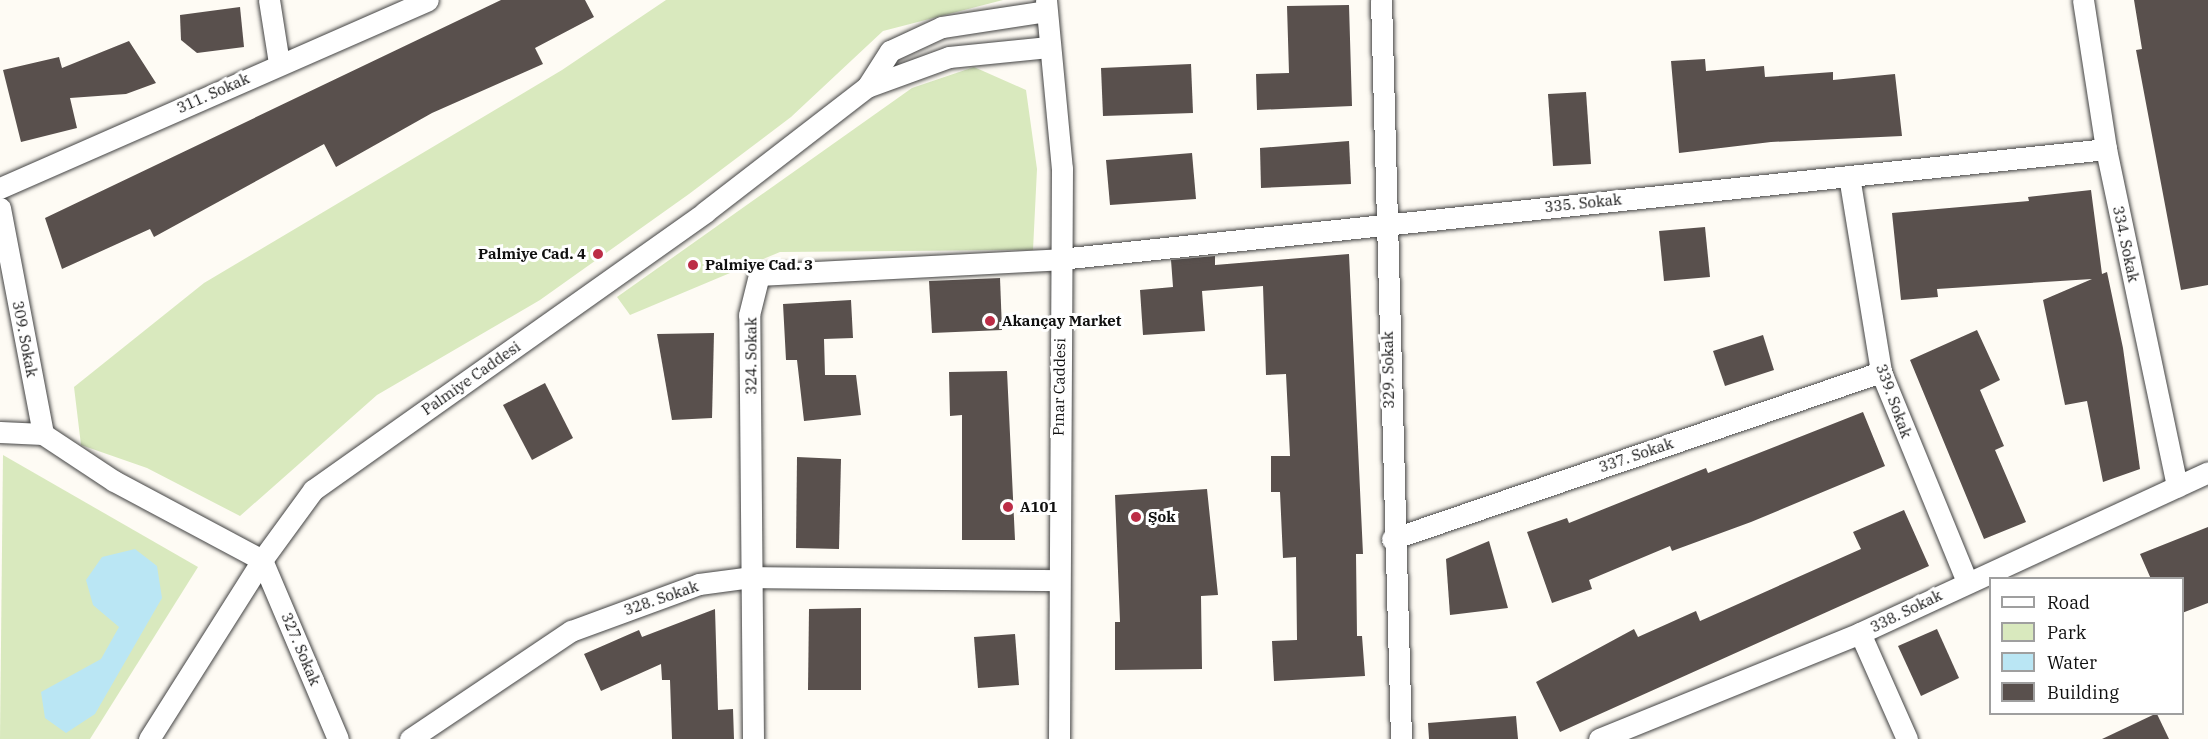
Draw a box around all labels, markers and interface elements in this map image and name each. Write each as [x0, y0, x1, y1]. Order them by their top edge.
street label: 311. Sokak [174, 69, 252, 117]
street label: 335. Sokak [1544, 190, 1622, 216]
street label: 334. Sokak [2109, 204, 2143, 284]
place label: Palmiye Cad. 4 [478, 245, 586, 263]
marker: Palmiye Cad. 4 [591, 247, 605, 261]
place label: Palmiye Cad. 3 [705, 256, 813, 274]
marker: Palmiye Cad. 3 [686, 258, 700, 272]
street label: 309. Sokak [9, 299, 41, 379]
place label: Akançay Market [1002, 312, 1121, 330]
marker: Akançay Market [983, 314, 997, 328]
street label: 324. Sokak [742, 317, 760, 395]
street label: 329. Sokak [1378, 331, 1398, 409]
street label: Palmiye Caddesi [418, 337, 524, 419]
street label: Pınar Caddesi [1049, 338, 1069, 436]
street label: 339. Sokak [1872, 362, 1916, 440]
street label: 337. Sokak [1596, 434, 1676, 476]
place label: A101 [1020, 498, 1057, 516]
marker: A101 [1001, 500, 1015, 514]
place label: Şok [1148, 508, 1175, 526]
marker: Şok [1129, 510, 1143, 524]
street label: 328. Sokak [621, 577, 701, 619]
legend [1989, 577, 2184, 715]
street label: 338. Sokak [1867, 586, 1945, 636]
text: Road [2047, 591, 2090, 614]
street label: 327. Sokak [278, 610, 324, 688]
text: Park [2047, 621, 2086, 644]
text: Water [2047, 651, 2097, 674]
text: Building [2047, 681, 2119, 704]

